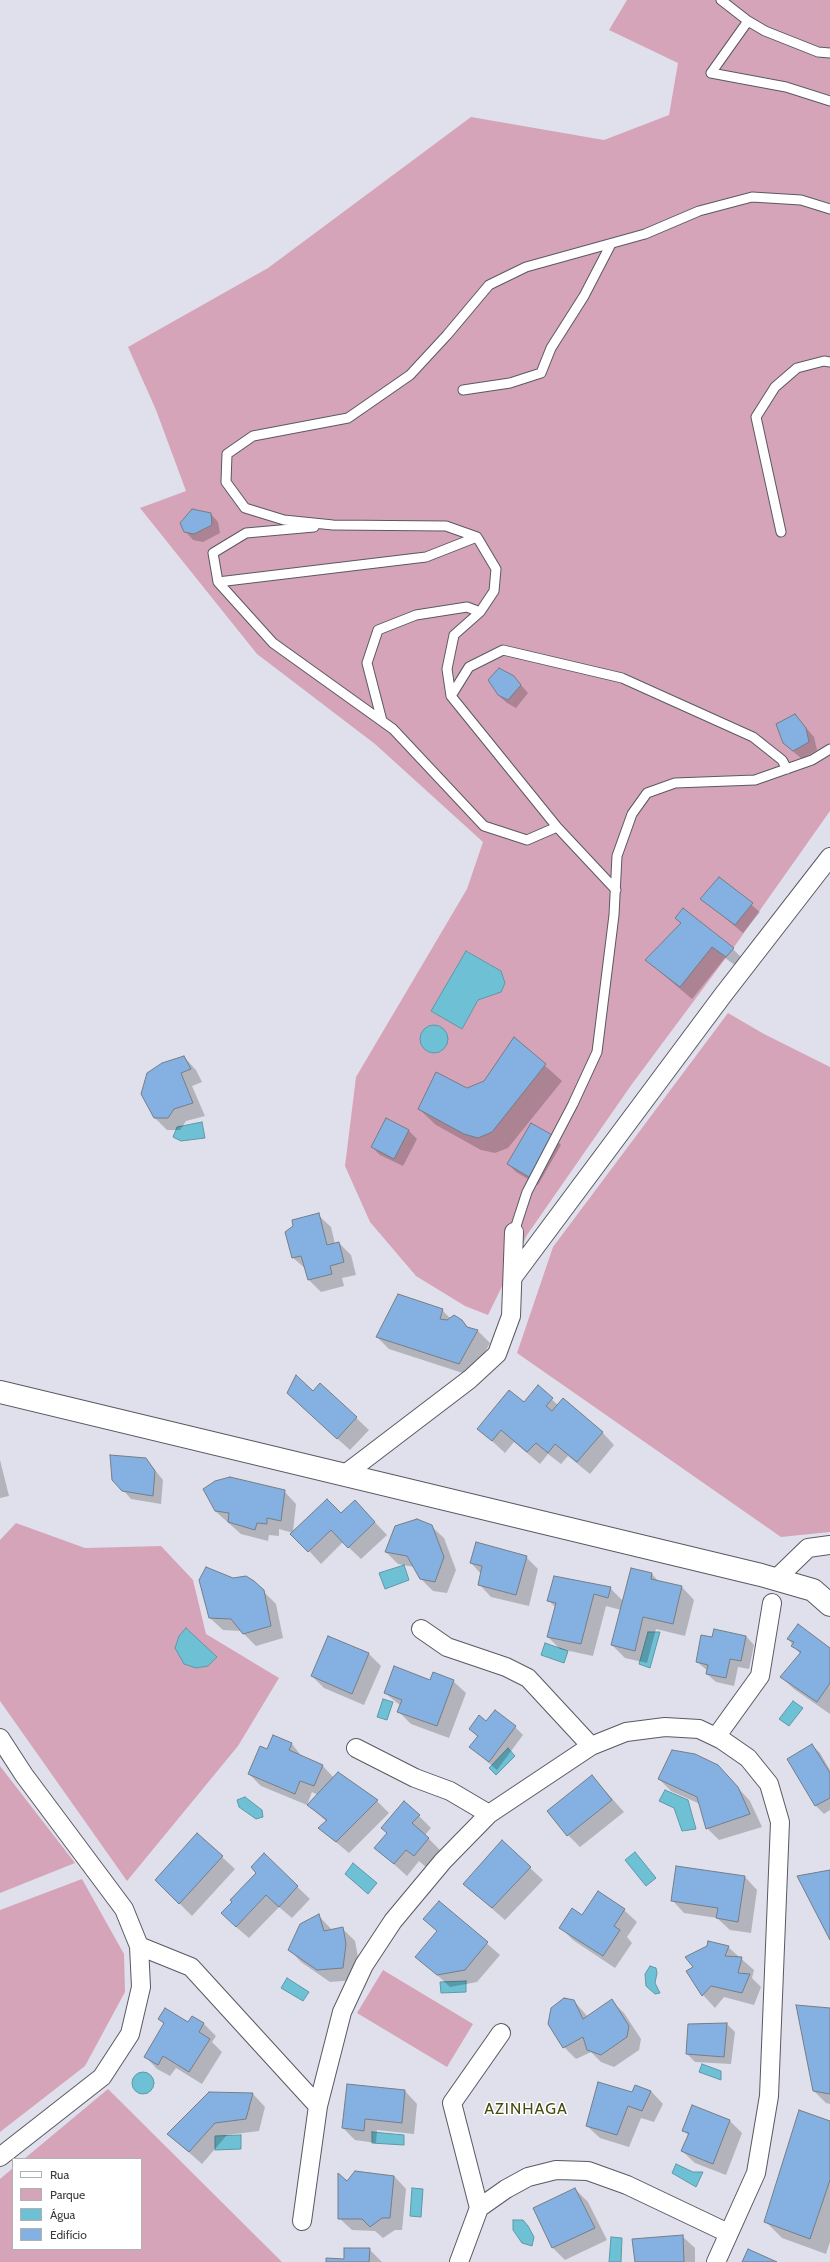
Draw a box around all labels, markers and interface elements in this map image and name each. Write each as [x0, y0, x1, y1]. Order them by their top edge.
district label: AZINHAGA [484, 2099, 568, 2119]
legend [12, 2158, 142, 2250]
text: Rua [50, 2167, 69, 2182]
text: Parque [50, 2187, 85, 2202]
text: Água [50, 2207, 75, 2222]
text: Edifício [50, 2227, 87, 2242]

